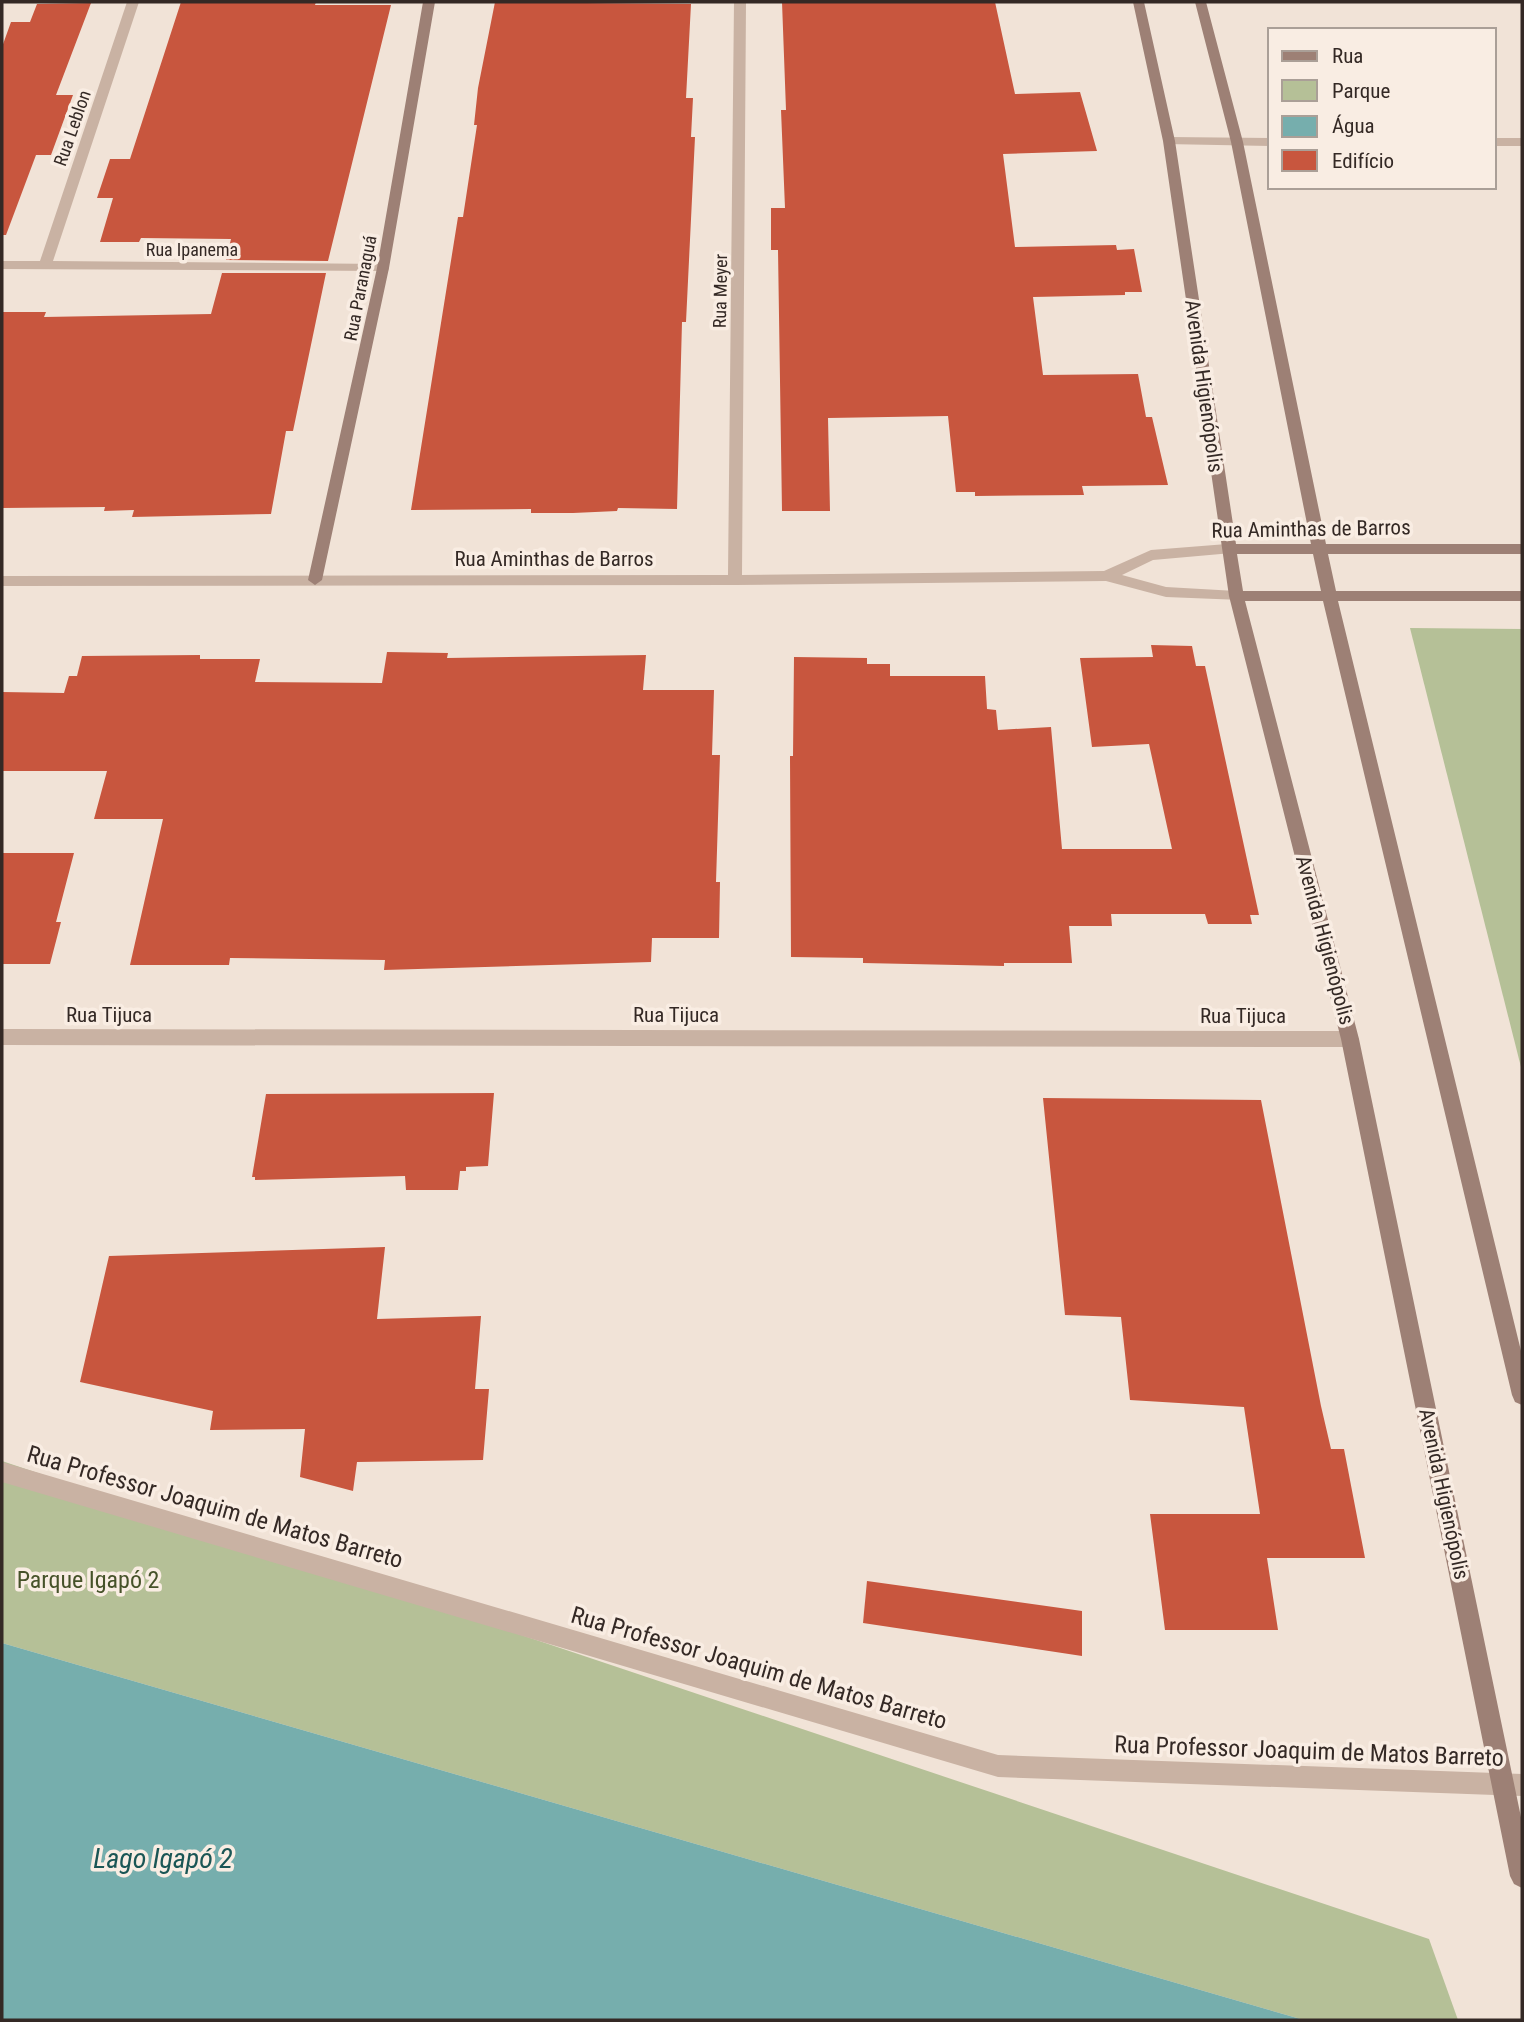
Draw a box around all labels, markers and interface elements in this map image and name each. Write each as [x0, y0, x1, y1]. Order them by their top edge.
legend [1268, 28, 1496, 189]
text: Rua [1332, 44, 1363, 68]
text: Parque [1332, 79, 1390, 103]
street label: Rua Leblon [49, 87, 95, 169]
text: Água [1332, 114, 1375, 138]
text: Edifício [1332, 149, 1394, 173]
street label: Rua Paranaguá [340, 234, 380, 342]
street label: Rua Ipanema [146, 239, 238, 260]
street label: Rua Meyer [709, 253, 731, 328]
street label: Avenida Higienópolis [1180, 298, 1228, 474]
street label: Rua Aminthas de Barros [1211, 515, 1411, 543]
street label: Rua Aminthas de Barros [454, 547, 654, 571]
street label: Avenida Higienópolis [1291, 853, 1359, 1027]
street label: Rua Tijuca [66, 1003, 152, 1027]
street label: Rua Tijuca [633, 1003, 719, 1027]
street label: Rua Tijuca [1200, 1004, 1286, 1028]
street label: Avenida Higienópolis [1414, 1406, 1474, 1582]
street label: Rua Professor Joaquim de Matos Barreto [24, 1440, 406, 1574]
park label: Parque Igapó 2 [17, 1566, 159, 1594]
street label: Rua Professor Joaquim de Matos Barreto [568, 1601, 950, 1735]
street label: Rua Professor Joaquim de Matos Barreto [1114, 1730, 1504, 1772]
water label: Lago Igapó 2 [93, 1842, 233, 1875]

